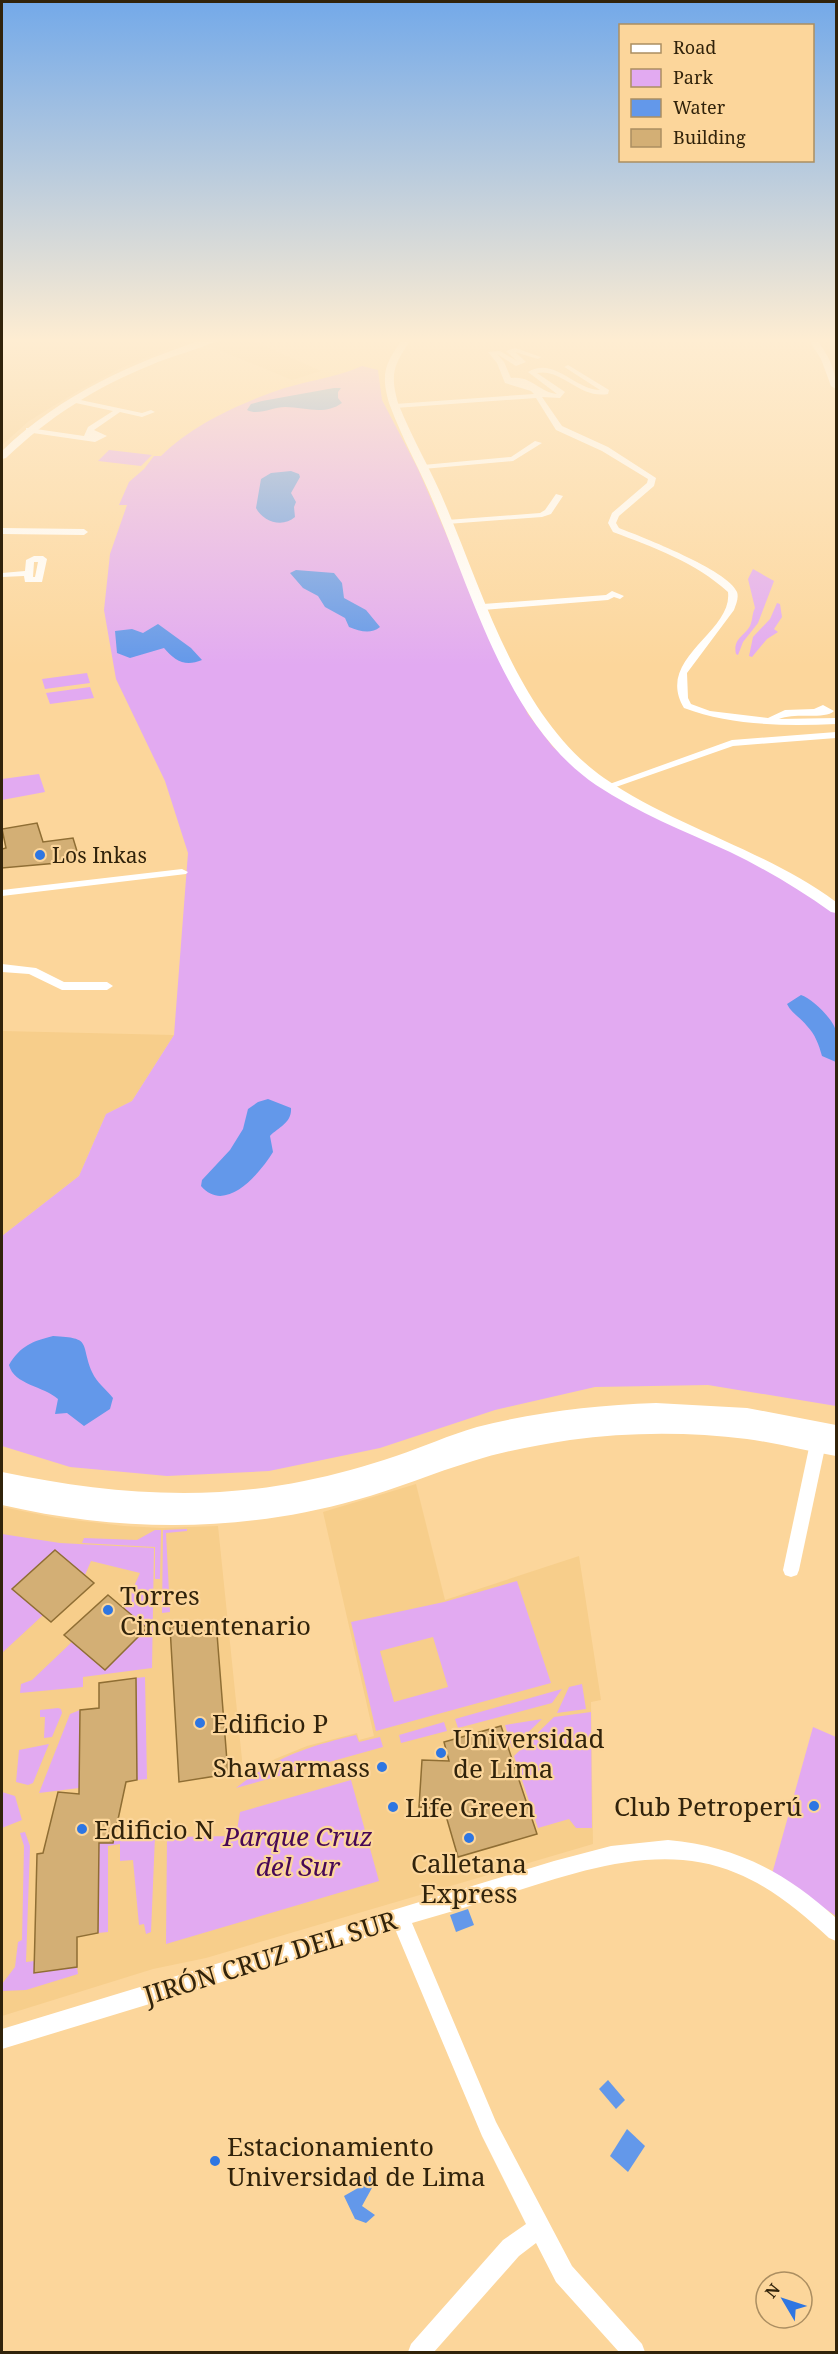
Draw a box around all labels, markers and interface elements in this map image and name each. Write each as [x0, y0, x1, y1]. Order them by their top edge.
legend [619, 24, 814, 162]
text: Road [673, 35, 716, 59]
text: Park [673, 65, 713, 89]
text: Water [673, 95, 726, 119]
text: Building [673, 125, 746, 149]
place label: Los Inkas [52, 841, 147, 869]
marker: Los Inkas [33, 848, 47, 862]
place label: Torres Cincuentenario [120, 1577, 311, 1643]
marker: Torres Cincuentenario [101, 1603, 115, 1617]
place label: Edificio P [212, 1705, 328, 1741]
marker: Edificio P [193, 1716, 207, 1730]
place label: Universidad de Lima [453, 1720, 605, 1786]
marker: Universidad de Lima [434, 1746, 448, 1760]
place label: Shawarmass [213, 1749, 370, 1785]
marker: Shawarmass [375, 1760, 389, 1774]
place label: Club Petroperú [614, 1788, 802, 1824]
place label: Life Green [405, 1789, 535, 1825]
marker: Club Petroperú [807, 1799, 821, 1813]
marker: Life Green [386, 1800, 400, 1814]
place label: Edificio N [94, 1811, 215, 1847]
park label: Parque Cruz del Sur [222, 1818, 373, 1884]
marker: Edificio N [75, 1822, 89, 1836]
marker: Calletana Express [462, 1831, 476, 1845]
place label: Calletana Express [411, 1845, 527, 1911]
street label: JIRÓN CRUZ DEL SUR [138, 1901, 402, 2013]
place label: Estacionamiento Universidad de Lima [227, 2128, 486, 2194]
marker: Estacionamiento Universidad de Lima [208, 2154, 222, 2168]
north arrow [754, 2270, 814, 2330]
text: N [760, 2278, 785, 2302]

